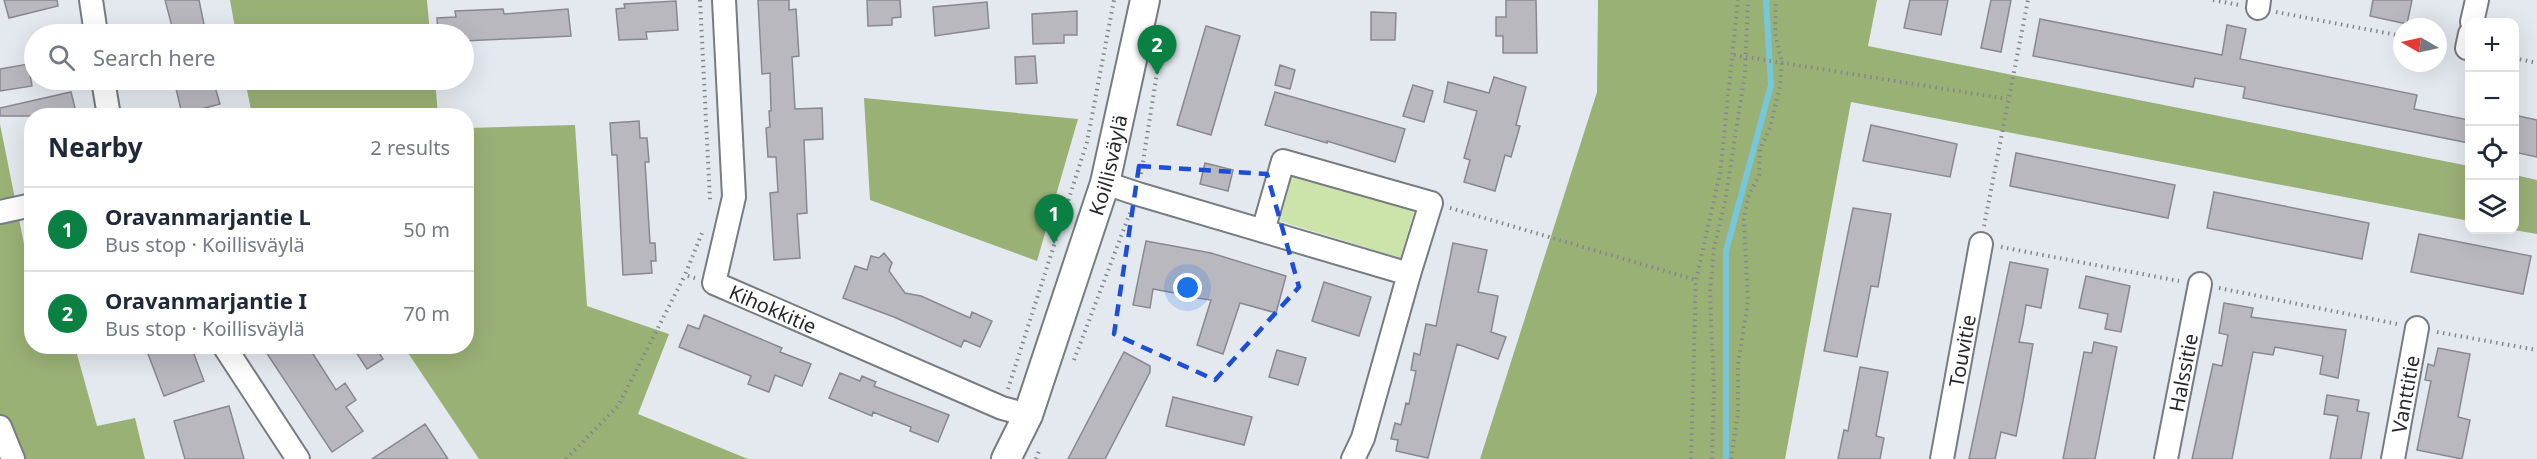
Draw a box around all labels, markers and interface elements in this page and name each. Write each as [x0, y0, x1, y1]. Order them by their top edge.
north arrow [2393, 18, 2447, 72]
map controls [2465, 18, 2519, 234]
button: + [2465, 18, 2519, 72]
search box [24, 24, 474, 90]
pin: 2 [1138, 26, 1176, 75]
icon: search [45, 41, 78, 74]
text: Search here [93, 42, 215, 72]
button: − [2465, 72, 2519, 126]
street label: Koillisväylä [1082, 112, 1133, 219]
button: locate [2465, 126, 2519, 180]
text: Nearby [48, 129, 143, 165]
text: 2 results [370, 134, 450, 161]
button: layers [2465, 180, 2519, 234]
pin: 1 [1034, 194, 1074, 244]
text: Oravanmarjantie L [105, 201, 311, 231]
text: 1 [62, 216, 73, 243]
text: 50 m [403, 216, 450, 243]
text: Bus stop · Koillisväylä [105, 231, 305, 258]
your location [1173, 273, 1202, 302]
street label: Kihokkitie [725, 278, 821, 339]
text: Oravanmarjantie I [105, 285, 307, 315]
text: 2 [62, 300, 73, 327]
text: 70 m [403, 300, 450, 327]
street label: Touvitie [1942, 312, 1981, 389]
text: Bus stop · Koillisväylä [105, 315, 305, 342]
street label: Halssitie [2162, 331, 2204, 414]
street label: Vanttitie [2385, 353, 2425, 435]

